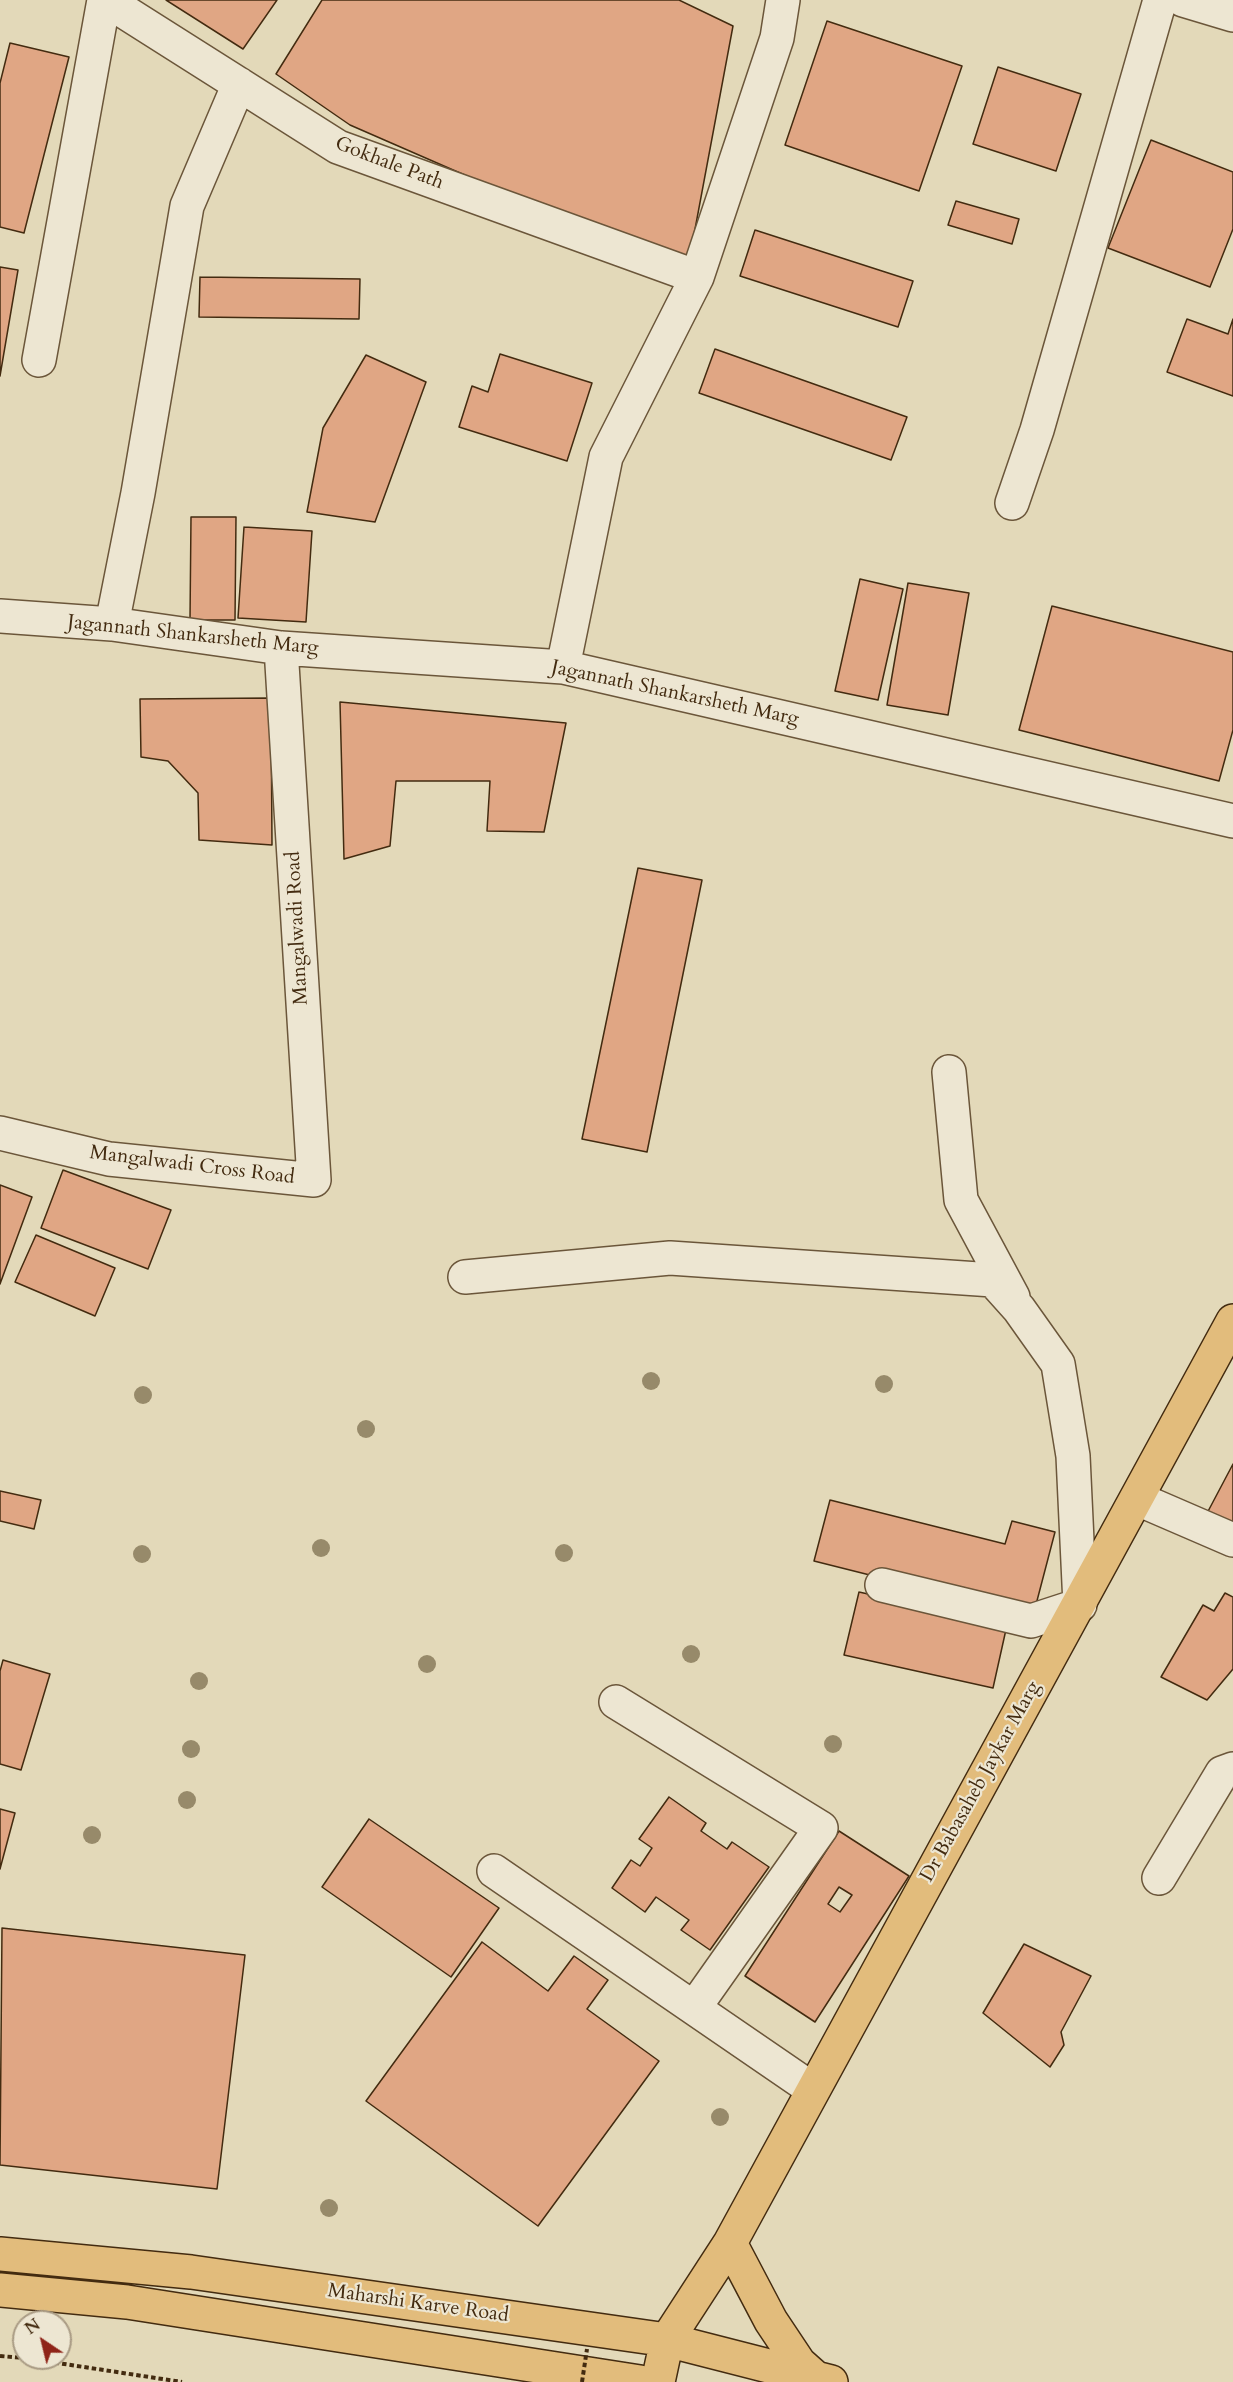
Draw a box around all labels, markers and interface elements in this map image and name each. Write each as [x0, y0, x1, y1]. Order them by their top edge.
street label: Gokhale Path [331, 132, 447, 196]
street label: Jagannath Shankarsheth Marg [66, 611, 320, 661]
street label: Jagannath Shankarsheth Marg [549, 656, 801, 732]
street label: Mangalwadi Road [282, 850, 314, 1006]
street label: Mangalwadi Cross Road [88, 1142, 296, 1190]
street label: Dr Babasaheb Jaykar Marg [916, 1677, 1046, 1887]
street label: Maharshi Karve Road [326, 2279, 510, 2329]
north arrow [12, 2310, 72, 2370]
text: N [21, 2314, 45, 2340]

